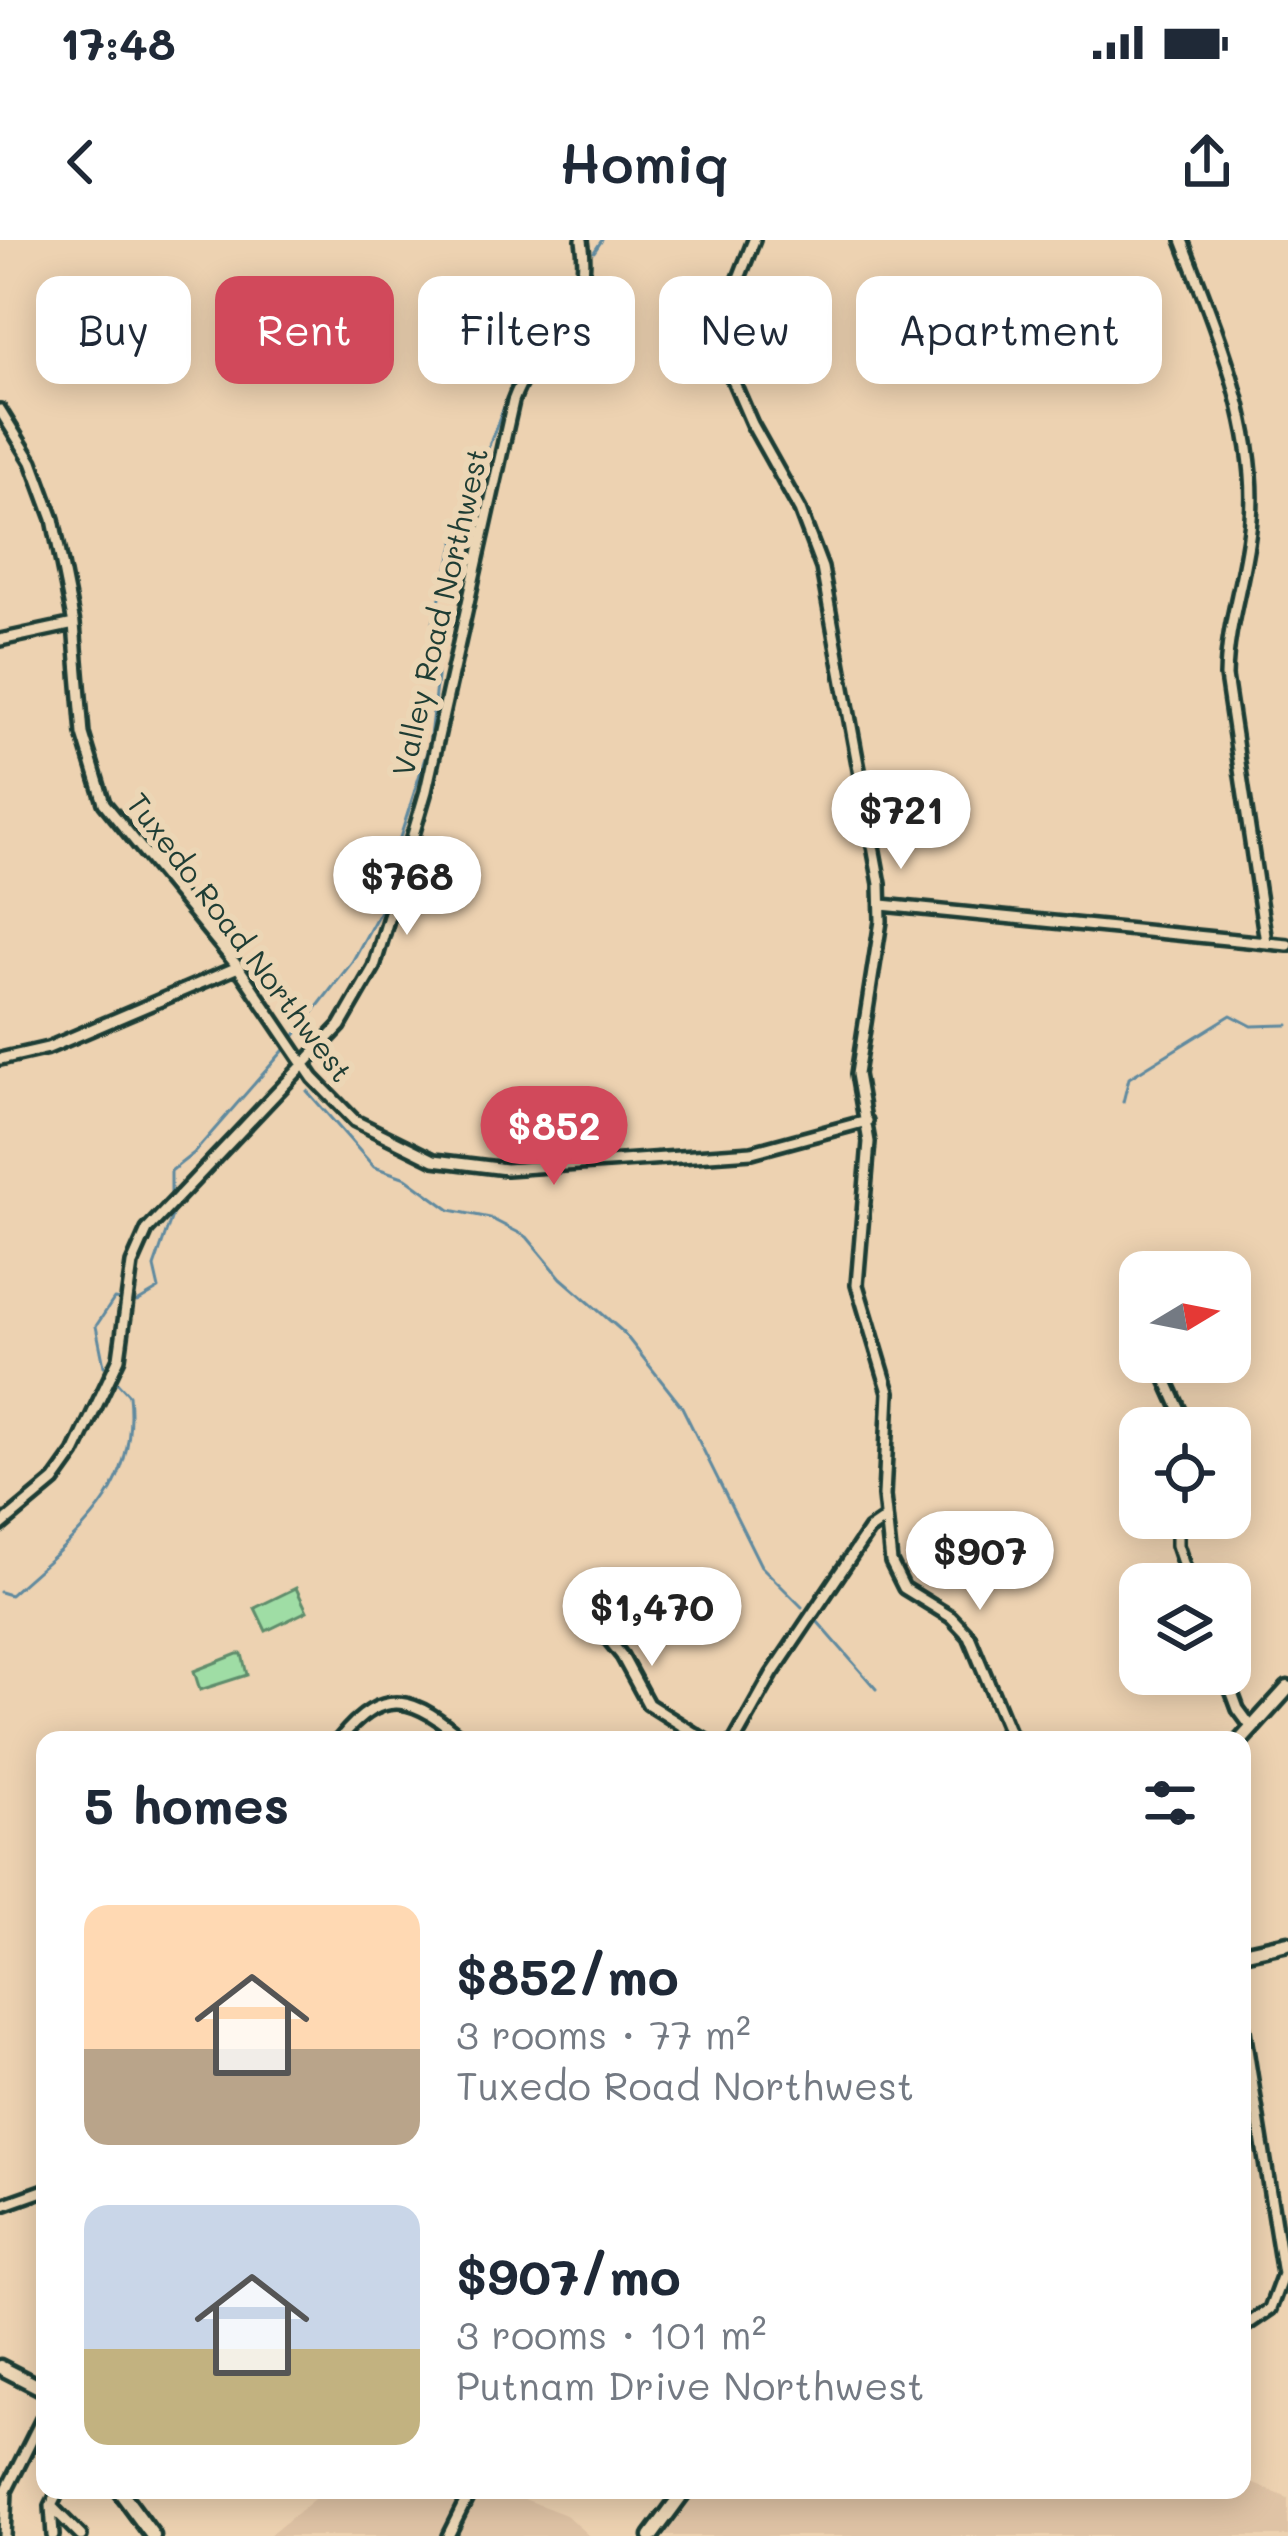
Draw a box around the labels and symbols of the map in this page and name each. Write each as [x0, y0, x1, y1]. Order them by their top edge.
street label: Valley Road Northwest [382, 443, 496, 780]
pin: $721 [830, 770, 972, 872]
street label: Tuxedo Road Northwest [119, 784, 363, 1090]
pin: $768 [336, 836, 478, 938]
pin: $852 [483, 1086, 625, 1188]
north arrow [1119, 1251, 1251, 1383]
pin: $907 [909, 1511, 1051, 1613]
pin: $1,470 [554, 1567, 750, 1669]

